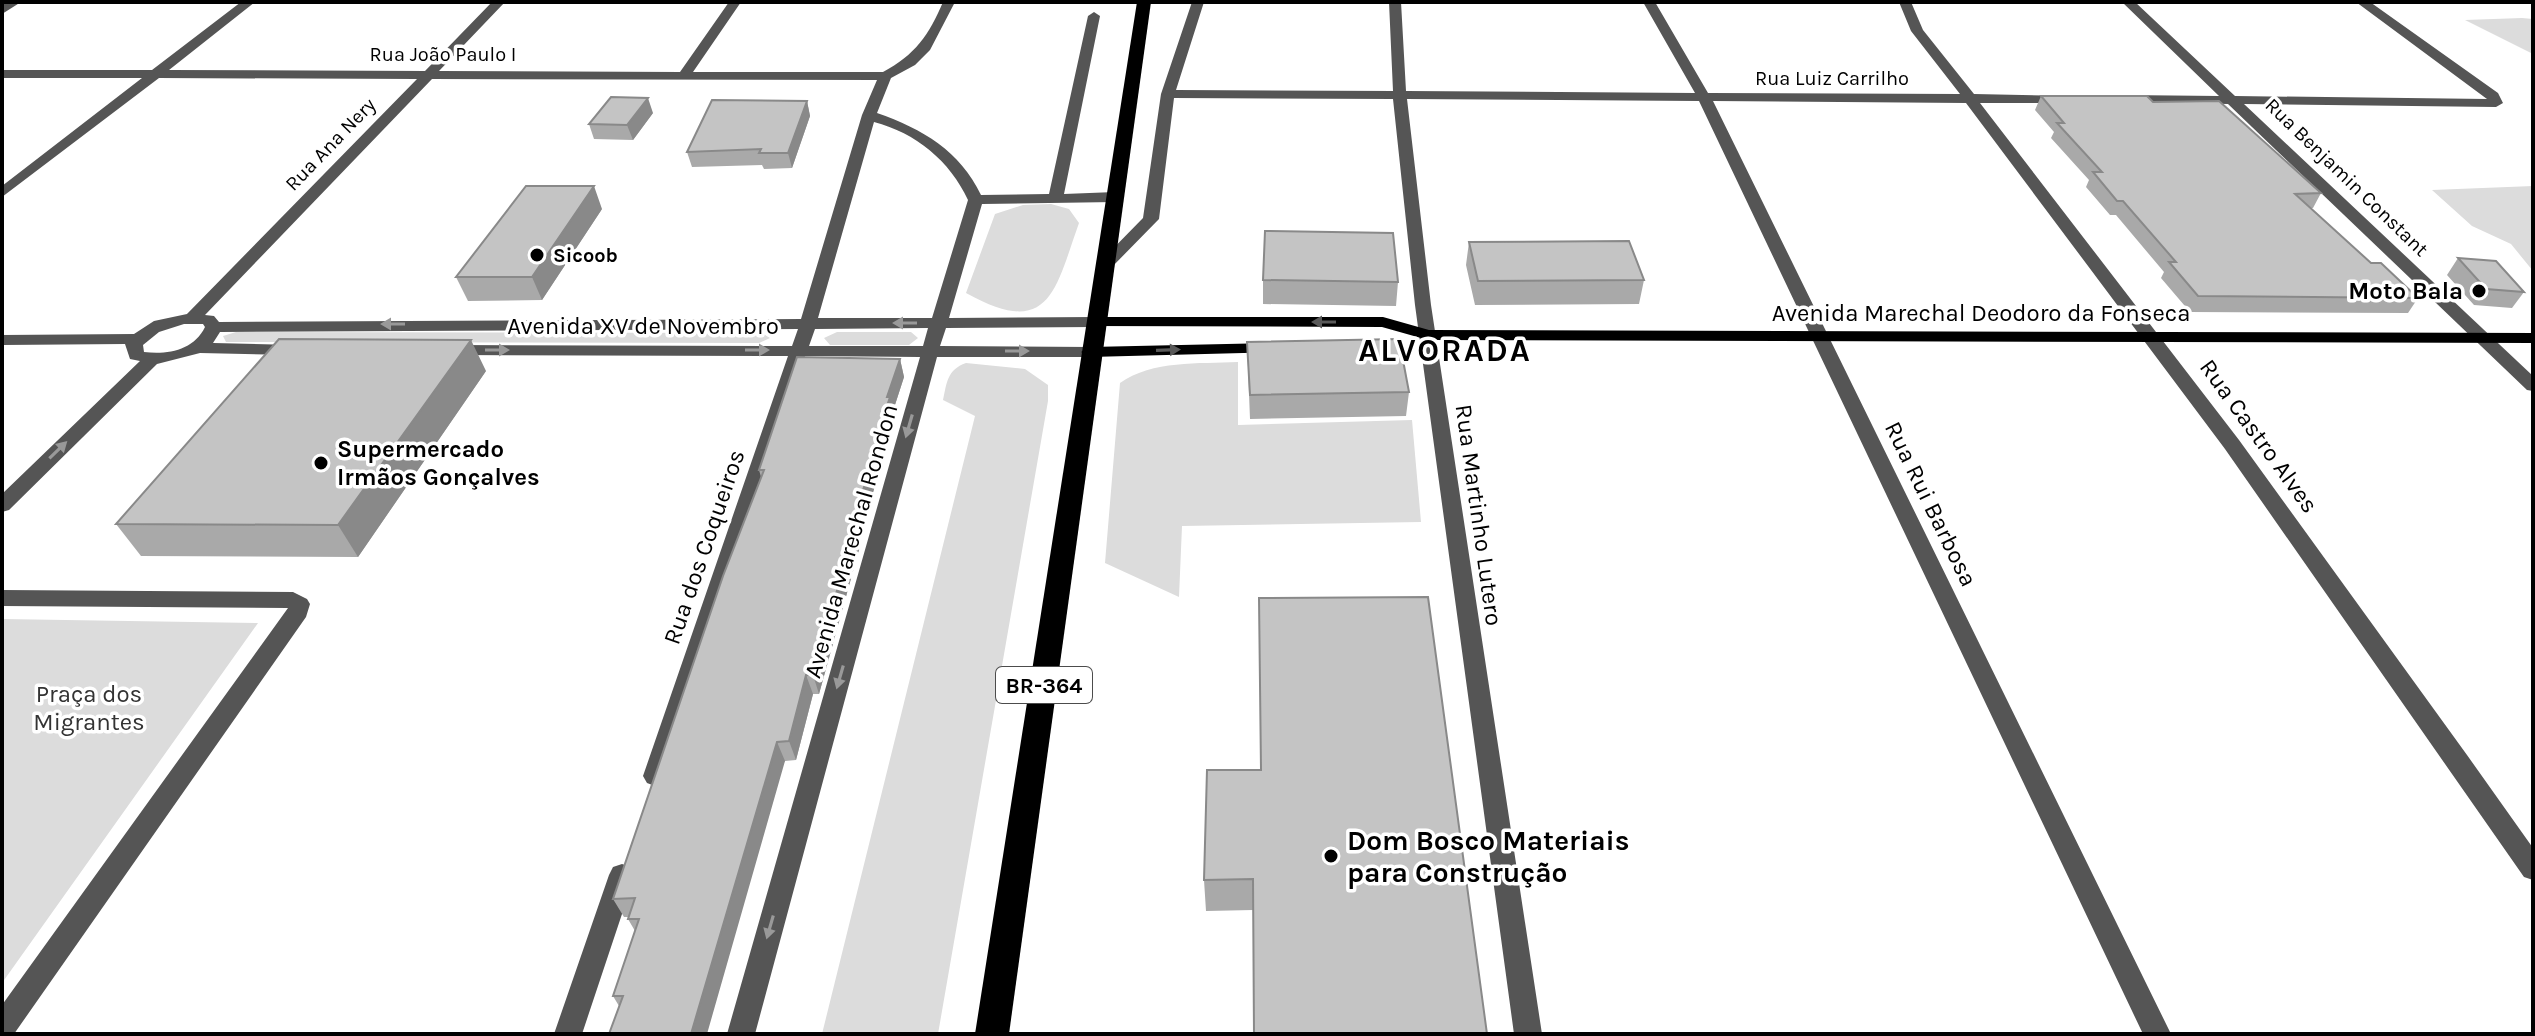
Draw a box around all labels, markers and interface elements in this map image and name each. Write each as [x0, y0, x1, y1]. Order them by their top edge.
street label: Rua João Paulo I [370, 43, 516, 66]
street label: Rua Luiz Carrilho [1755, 67, 1909, 90]
street label: Rua Ana Nery [280, 93, 380, 195]
street label: Rua Benjamin Constant [2260, 94, 2433, 262]
place label: Sicoob [553, 244, 618, 267]
marker: Sicoob [528, 246, 546, 264]
place label: Moto Bala [2348, 277, 2463, 305]
marker: Moto Bala [2470, 282, 2488, 300]
street label: Avenida Marechal Deodoro da Fonseca [1772, 299, 2190, 327]
street label: Avenida XV de Novembro [507, 312, 779, 340]
one-way arrow [1311, 316, 1336, 328]
one-way arrow [892, 317, 917, 329]
one-way arrow [380, 318, 405, 330]
district label: ALVORADA [1358, 332, 1532, 369]
one-way arrow [485, 344, 510, 356]
one-way arrow [745, 344, 770, 356]
one-way arrow [1156, 344, 1181, 356]
one-way arrow [1005, 345, 1030, 357]
street label: Rua Castro Alves [2194, 354, 2324, 518]
street label: Avenida Marechal Rondon [798, 401, 904, 681]
street label: Rua Martinho Lutero [1450, 403, 1508, 627]
one-way arrow [903, 414, 915, 439]
street label: Rua Rui Barbosa [1879, 417, 1983, 591]
place label: Supermercado Irmãos Gonçalves [337, 435, 540, 491]
one-way arrow [48, 442, 67, 460]
street label: Rua dos Coqueiros [658, 446, 750, 648]
marker: Supermercado Irmãos Gonçalves [312, 454, 330, 472]
one-way arrow [833, 665, 846, 689]
road number: BR-364 [996, 667, 1092, 703]
park label: Praça dos Migrantes [33, 680, 145, 736]
place label: Dom Bosco Materiais para Construção [1347, 824, 1630, 889]
marker: Dom Bosco Materiais para Construção [1322, 847, 1340, 865]
one-way arrow [763, 916, 776, 940]

